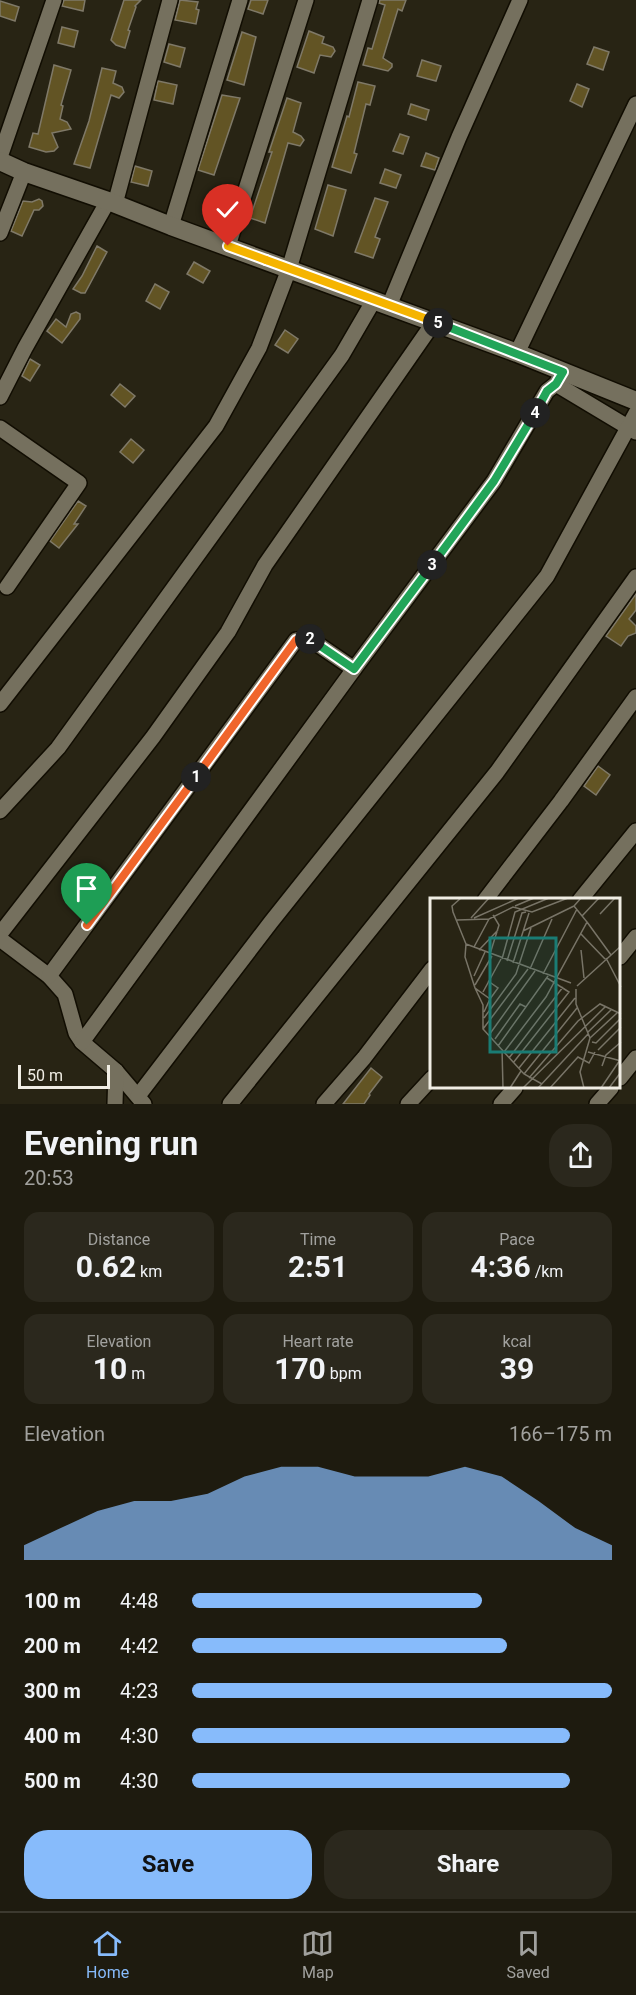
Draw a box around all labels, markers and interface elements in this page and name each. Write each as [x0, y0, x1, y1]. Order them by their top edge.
pin [202, 184, 253, 246]
icon: check [211, 193, 244, 226]
pin: 5 [423, 308, 453, 338]
text: 5 [433, 313, 443, 332]
pin: 4 [520, 398, 550, 428]
text: 4 [530, 403, 540, 422]
pin: 3 [417, 550, 447, 580]
text: 3 [427, 555, 437, 574]
pin: 2 [295, 624, 325, 654]
text: 2 [305, 629, 315, 648]
pin: 1 [181, 762, 211, 792]
text: 1 [191, 767, 201, 786]
pin [61, 863, 112, 925]
icon: arrive [70, 872, 103, 905]
inset map [430, 898, 621, 1089]
scale bar [18, 1062, 110, 1090]
text: 50 m [27, 1066, 63, 1085]
text: Evening run [24, 1124, 198, 1163]
button: share [549, 1124, 612, 1187]
text: 20:53 [24, 1166, 74, 1190]
text: Distance [88, 1230, 150, 1249]
text: Time [300, 1230, 336, 1249]
text: Pace [499, 1230, 535, 1249]
text: 0.62 [76, 1249, 136, 1284]
text: 2:51 [288, 1249, 348, 1284]
text: 4:36 [471, 1249, 531, 1284]
text: km [136, 1262, 162, 1281]
text: /km [531, 1262, 563, 1281]
text: Elevation [87, 1332, 151, 1351]
text: Heart rate [282, 1332, 354, 1351]
text: kcal [503, 1332, 531, 1351]
text: 10 [93, 1351, 127, 1386]
text: 170 [274, 1351, 326, 1386]
text: 39 [500, 1351, 534, 1386]
text: m [127, 1364, 145, 1383]
text: bpm [326, 1364, 362, 1383]
text: Elevation [24, 1422, 105, 1446]
text: 166–175 m [509, 1422, 612, 1446]
text: 100 m [24, 1589, 81, 1613]
text: 4:48 [120, 1589, 159, 1613]
text: 200 m [24, 1634, 81, 1658]
text: 4:42 [120, 1634, 159, 1658]
text: 300 m [24, 1679, 81, 1703]
text: 4:23 [120, 1679, 159, 1703]
text: 400 m [24, 1724, 81, 1748]
text: 4:30 [120, 1724, 159, 1748]
text: 500 m [24, 1769, 81, 1793]
text: 4:30 [120, 1769, 159, 1793]
button: Save [24, 1830, 312, 1899]
button: Share [324, 1830, 612, 1899]
tab: Home [86, 1927, 129, 1982]
tab: Map [301, 1927, 334, 1982]
tab: Saved [507, 1927, 550, 1982]

